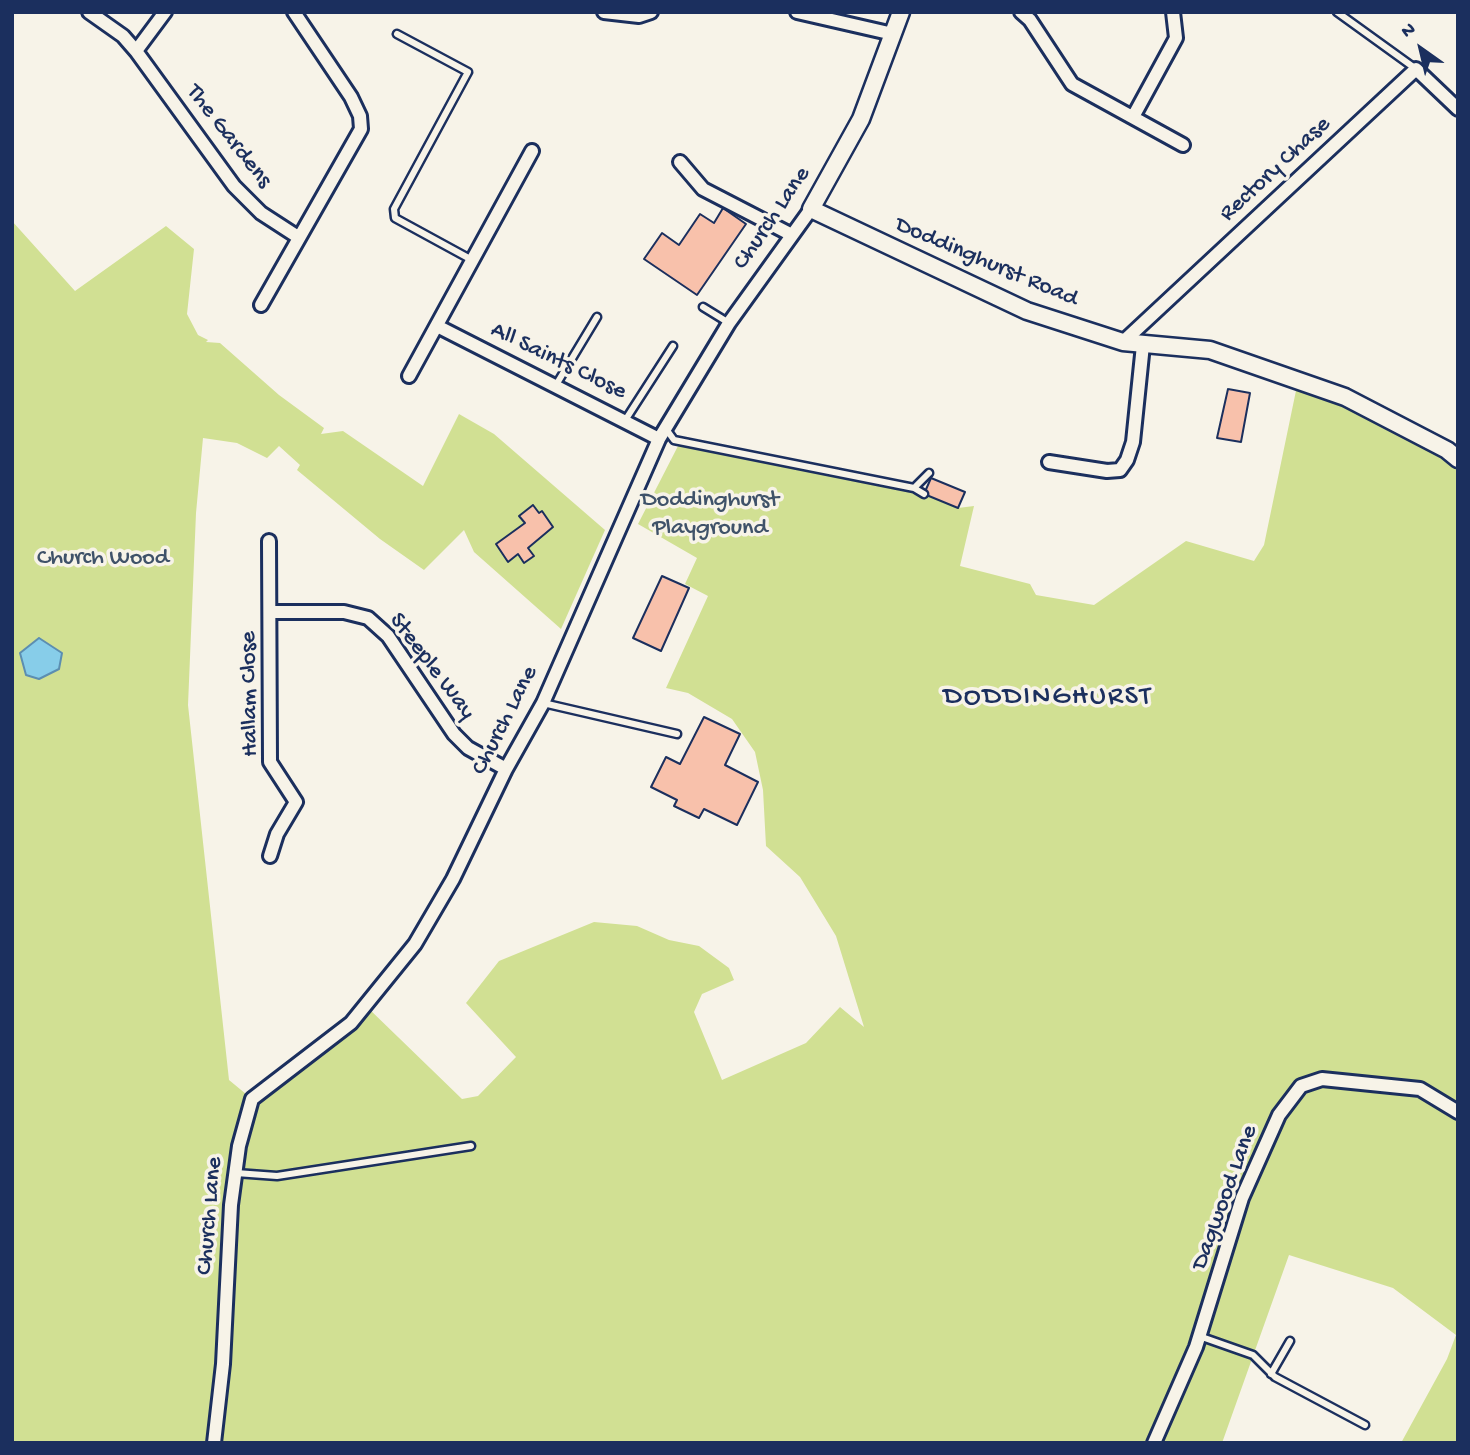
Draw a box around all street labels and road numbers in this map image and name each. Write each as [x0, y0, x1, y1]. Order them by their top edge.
street label: The Gardens [179, 79, 277, 195]
street label: Rectory Chase [1214, 111, 1338, 229]
street label: Church Lane [728, 162, 818, 276]
street label: Doddinghurst Road [890, 211, 1082, 315]
street label: All Saints Close [485, 317, 631, 407]
street label: Steeple Way [381, 608, 481, 726]
street label: Hallam Close [236, 631, 266, 757]
street label: Church Lane [466, 662, 546, 780]
street label: Dagwood Lane [1187, 1122, 1265, 1274]
street label: Church Lane [192, 1156, 230, 1276]

